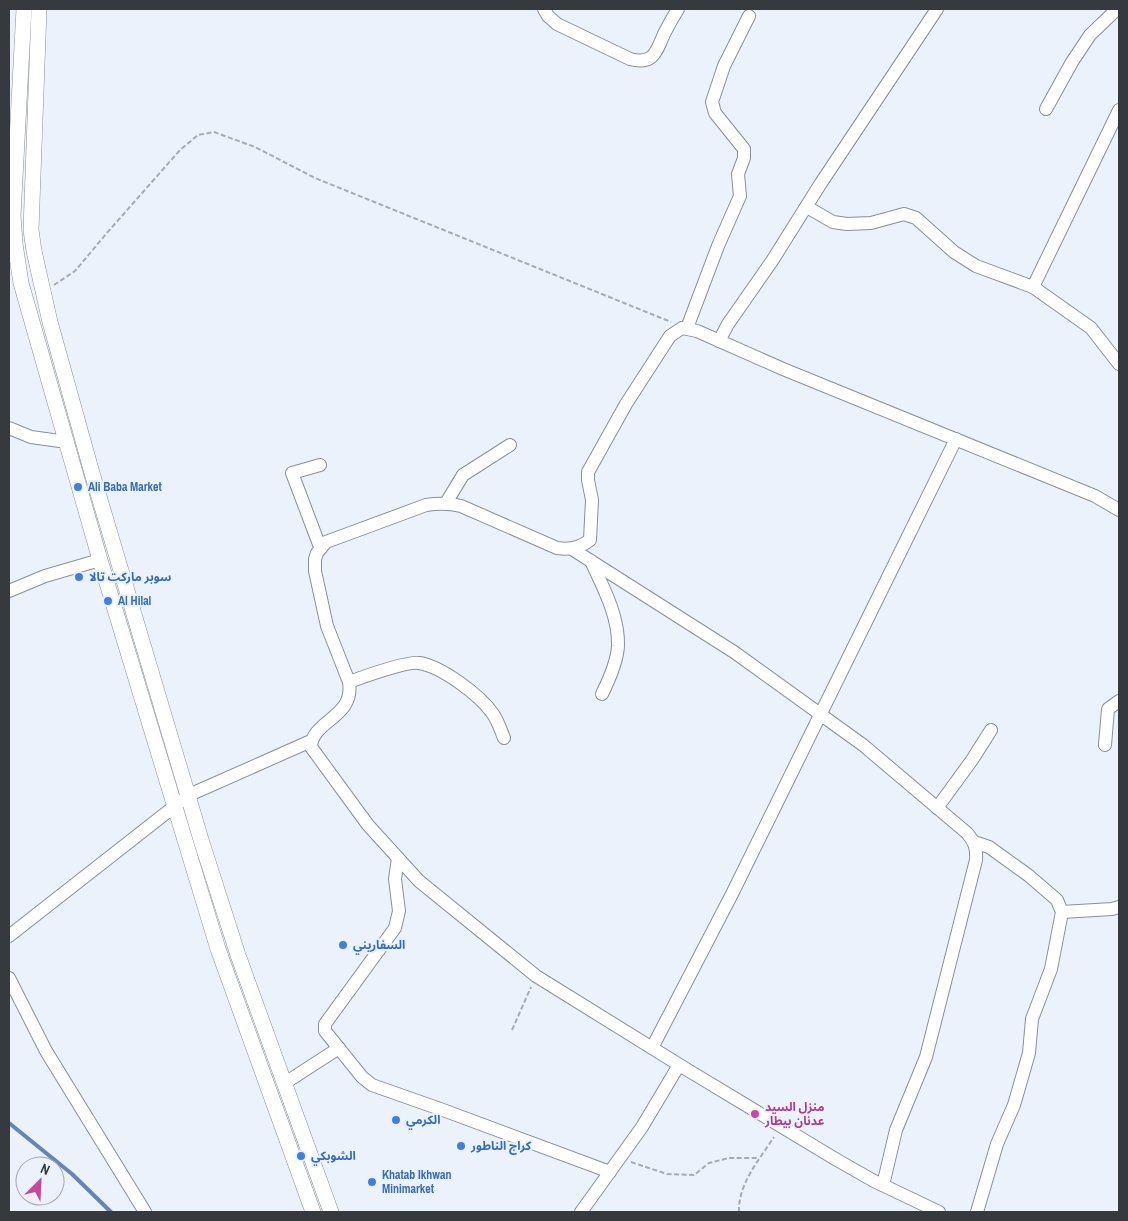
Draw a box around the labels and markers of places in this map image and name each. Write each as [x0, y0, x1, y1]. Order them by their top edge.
place label: Ali Baba Market [88, 479, 163, 495]
marker: Ali Baba Market [72, 481, 84, 493]
place label: سوبر ماركت تالا [89, 569, 171, 585]
marker: سوبر ماركت تالا [73, 571, 85, 583]
place label: Al Hilal [118, 593, 152, 609]
marker: Al Hilal [102, 595, 114, 607]
place label: السفاريني [353, 937, 405, 955]
marker: السفاريني [337, 939, 349, 951]
place label: منزل السيد عدنان بيطار [764, 1099, 825, 1129]
marker: منزل السيد عدنان بيطار [749, 1108, 761, 1120]
place label: الكرمي [406, 1112, 440, 1130]
marker: الكرمي [390, 1114, 402, 1126]
place label: كراج الناطور [470, 1138, 532, 1155]
marker: كراج الناطور [455, 1140, 467, 1152]
place label: الشوبكي [311, 1148, 356, 1166]
marker: الشوبكي [295, 1150, 307, 1162]
place label: Khatab Ikhwan Minimarket [382, 1167, 451, 1197]
marker: Khatab Ikhwan Minimarket [366, 1176, 378, 1188]

